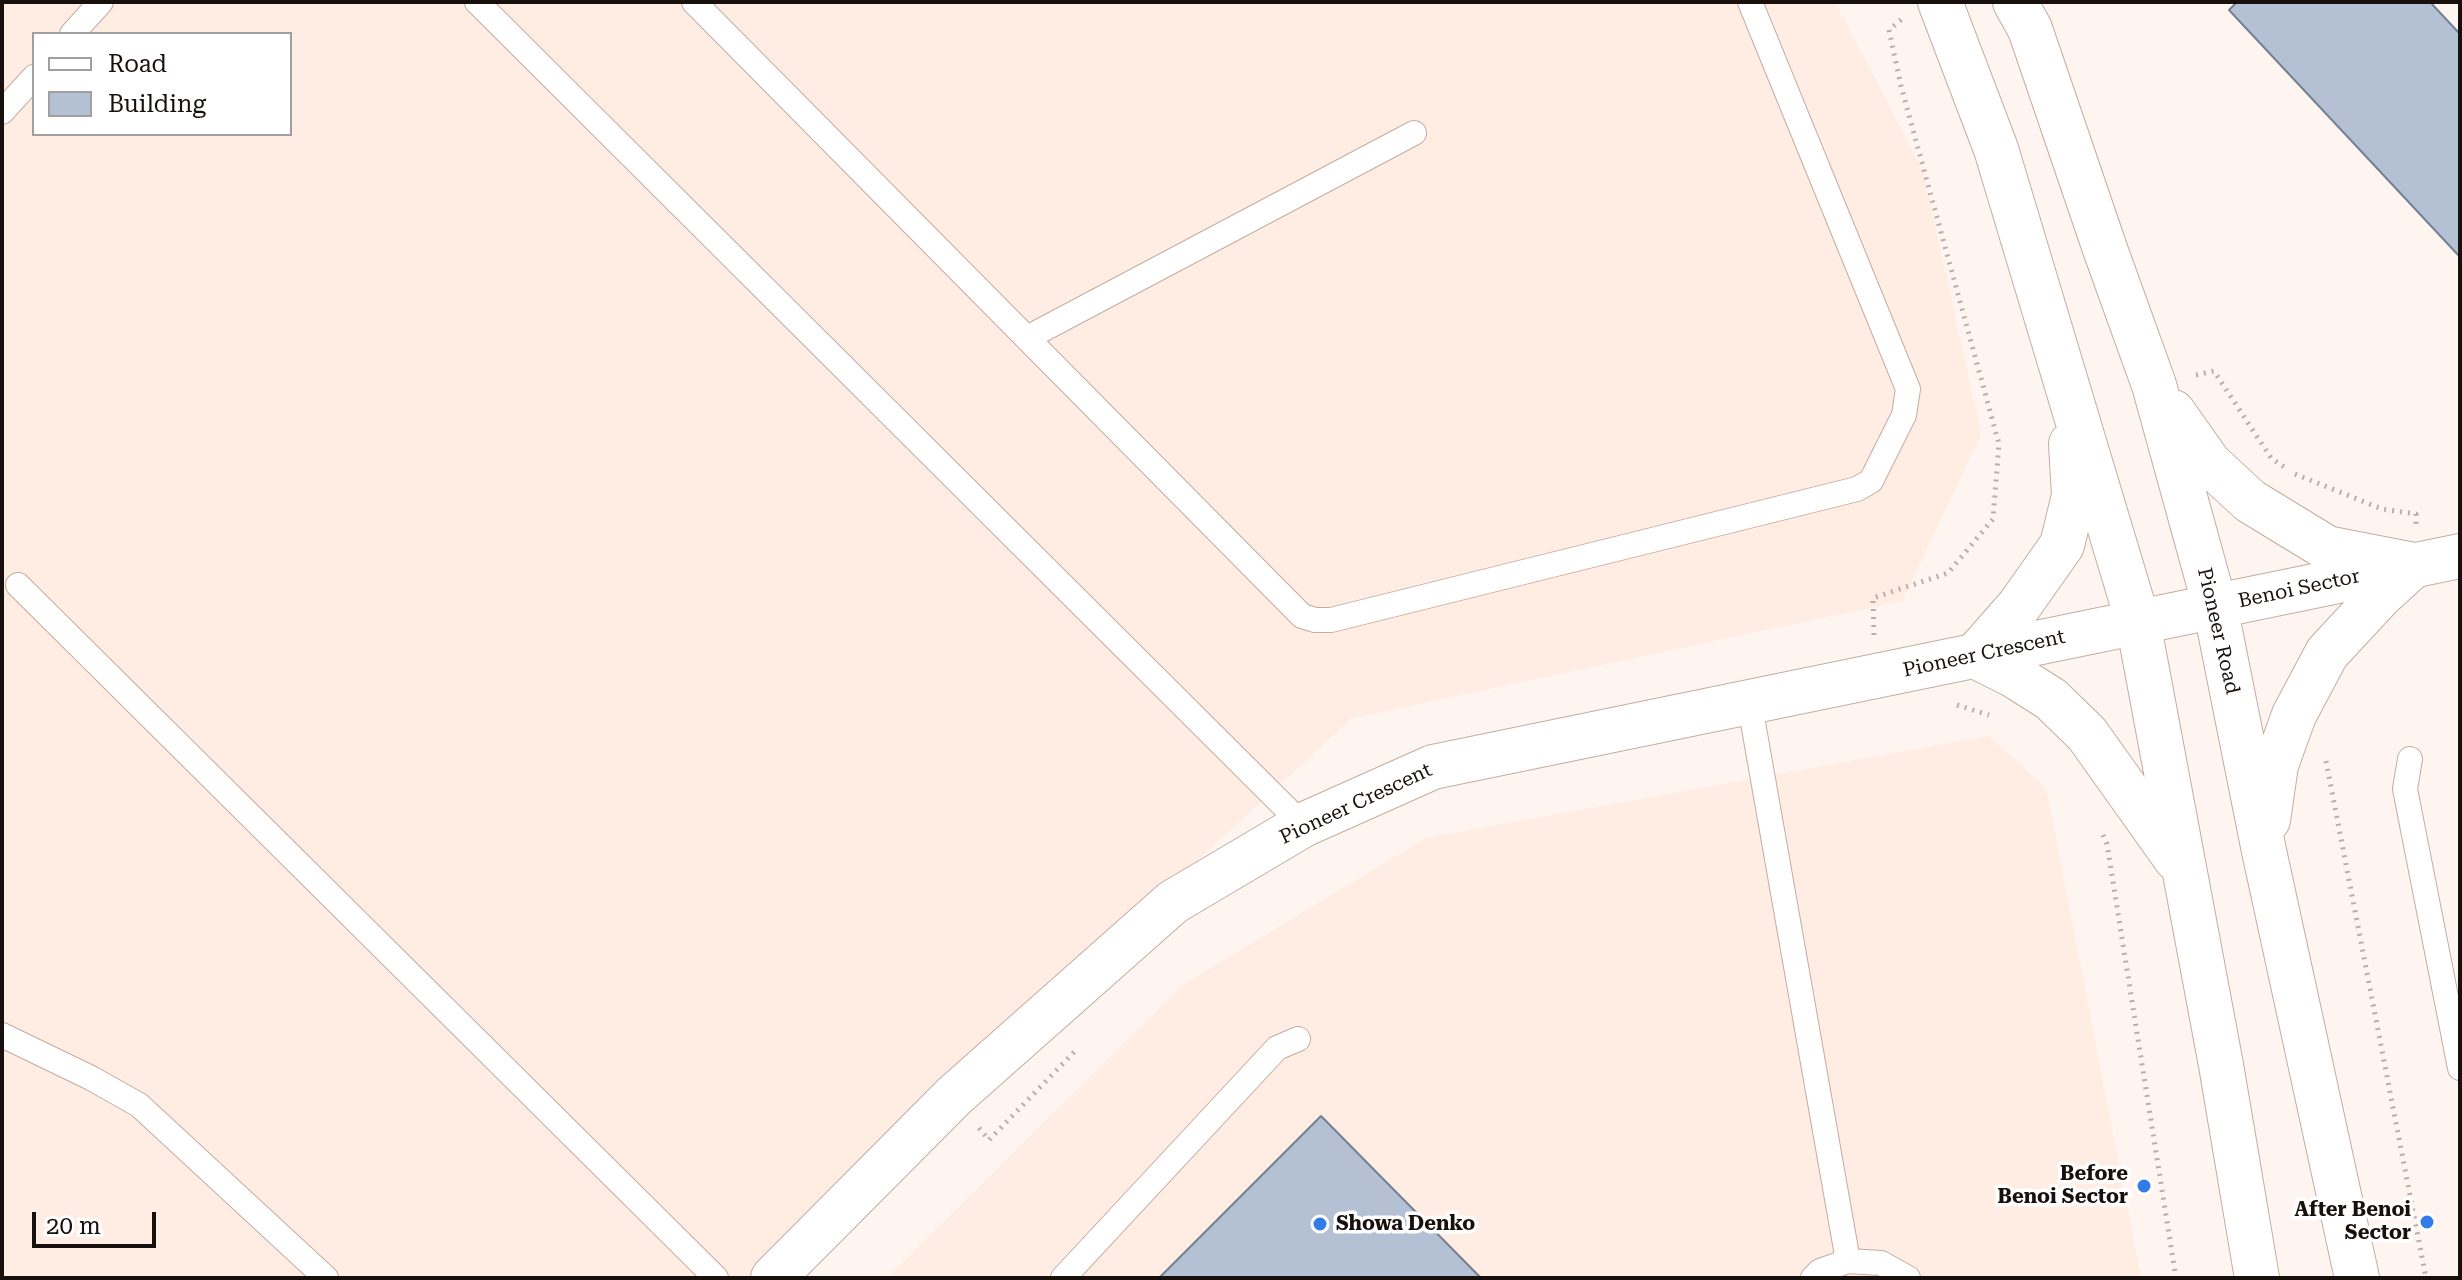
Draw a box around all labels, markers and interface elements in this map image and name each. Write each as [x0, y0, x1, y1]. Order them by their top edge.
legend [32, 32, 292, 136]
text: Road [108, 50, 167, 78]
text: Building [108, 90, 206, 118]
street label: Benoi Sector [2236, 564, 2362, 614]
street label: Pioneer Road [2192, 565, 2244, 697]
street label: Pioneer Crescent [1901, 625, 2067, 683]
street label: Pioneer Crescent [1276, 758, 1436, 850]
place label: Before Benoi Sector [1997, 1162, 2128, 1209]
marker: Before Benoi Sector [2135, 1177, 2153, 1195]
scale bar [36, 1196, 160, 1246]
place label: After Benoi Sector [2294, 1198, 2411, 1245]
text: 20 m [46, 1212, 101, 1240]
place label: Showa Denko [1336, 1212, 1475, 1236]
marker: After Benoi Sector [2418, 1213, 2436, 1231]
marker: Showa Denko [1311, 1215, 1329, 1233]

